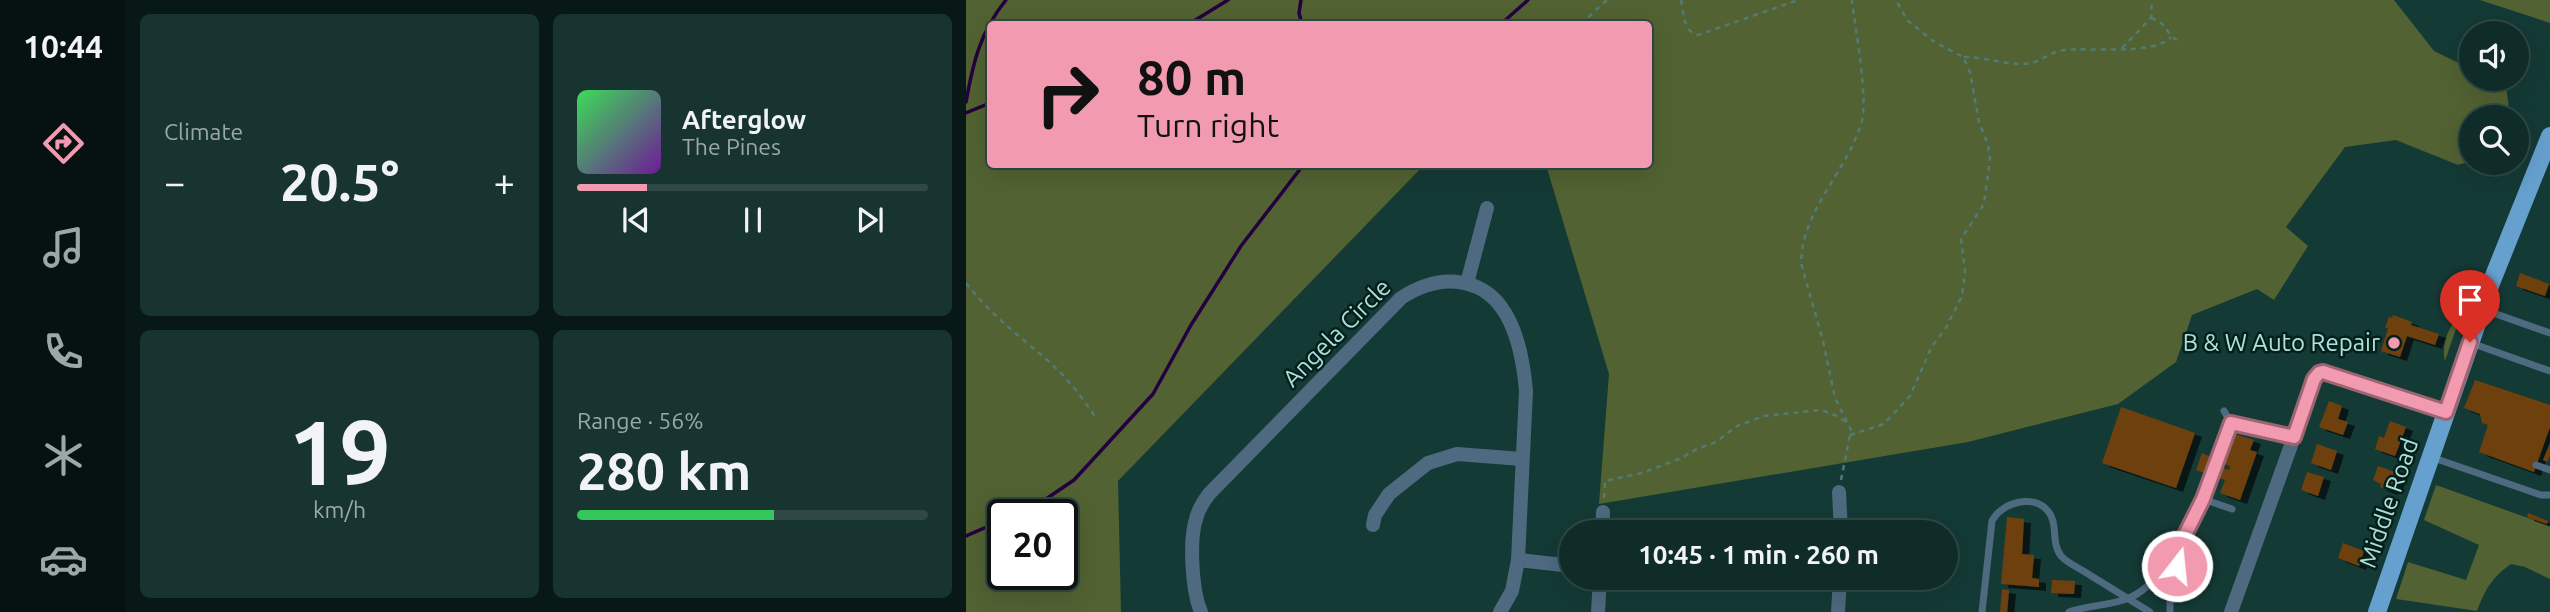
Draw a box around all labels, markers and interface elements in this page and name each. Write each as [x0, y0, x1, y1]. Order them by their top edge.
map controls [2459, 21, 2529, 175]
button: sound [2459, 21, 2529, 91]
text: 10:44 [23, 28, 103, 64]
icon: right [1022, 49, 1113, 140]
text: 80 m [1137, 49, 1246, 104]
text: Afterglow [682, 105, 806, 134]
button: search [2459, 105, 2529, 175]
text: Turn right [1137, 107, 1279, 143]
icon: directions [39, 119, 88, 168]
text: Climate [164, 119, 243, 144]
text: The Pines [682, 134, 781, 159]
text: 20.5° [280, 153, 399, 211]
text: − [164, 161, 185, 203]
text: + [494, 161, 515, 203]
icon: previous [617, 201, 655, 239]
icon: pause [734, 201, 772, 239]
icon: next [851, 201, 889, 239]
icon: music [39, 223, 88, 272]
pin [2440, 270, 2500, 342]
street label: Angela Circle [1277, 273, 1396, 392]
icon: arrive [2451, 281, 2489, 319]
icon: phone [39, 327, 88, 376]
place label: B & W Auto Repair [2183, 329, 2380, 356]
marker: B & W Auto Repair [2386, 335, 2402, 351]
text: 19 [288, 400, 391, 502]
text: Range · 56% [577, 408, 704, 433]
icon: climate [39, 431, 88, 480]
street label: Middle Road [2354, 435, 2423, 571]
text: 280 km [577, 442, 751, 500]
text: km/h [313, 497, 366, 522]
speed limit sign: 20 [987, 499, 1078, 590]
position arrow [2140, 529, 2214, 603]
icon: car [39, 535, 88, 584]
text: 10:45 · 1 min · 260 m [1638, 540, 1879, 569]

